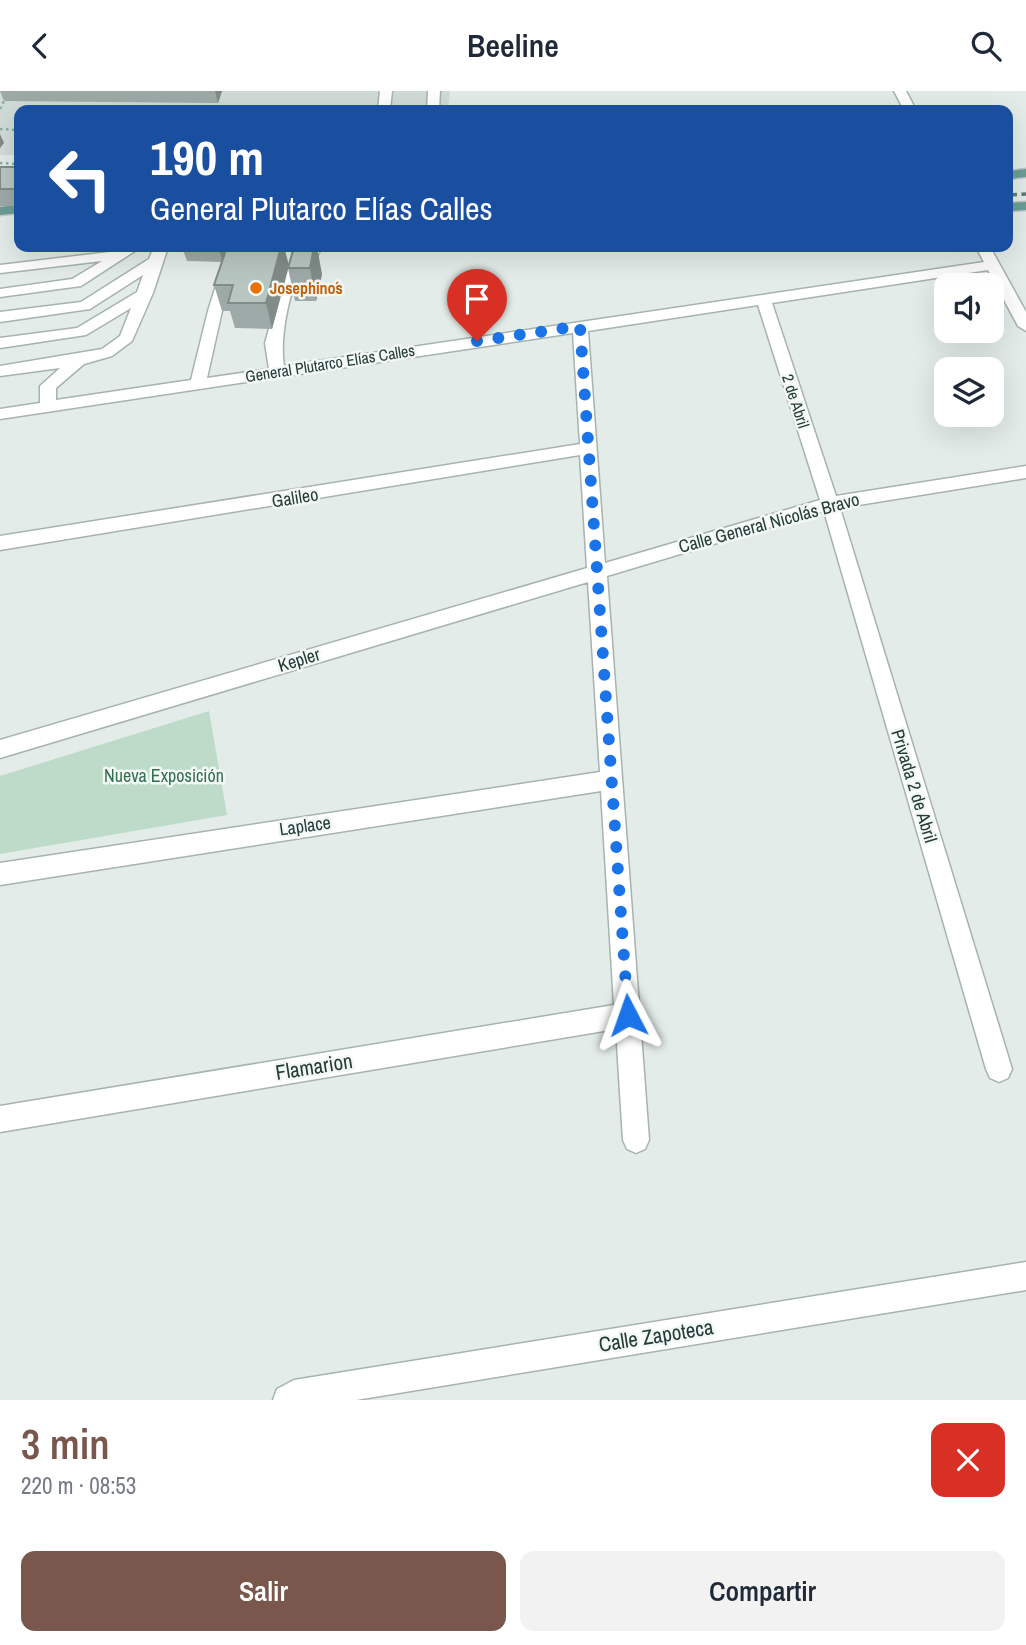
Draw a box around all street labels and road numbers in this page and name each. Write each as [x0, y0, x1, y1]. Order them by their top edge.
street label: General Plutarco Elías Calles [244, 339, 416, 387]
street label: 2 de Abril [777, 371, 815, 431]
street label: Galileo [270, 482, 320, 514]
street label: Calle General Nicolás Bravo [676, 486, 862, 559]
street label: Kepler [275, 641, 323, 678]
street label: Privada 2 de Abril [885, 726, 944, 846]
street label: Laplace [278, 810, 332, 841]
street label: Flamarion [273, 1046, 354, 1087]
street label: Calle Zapoteca [596, 1312, 716, 1359]

